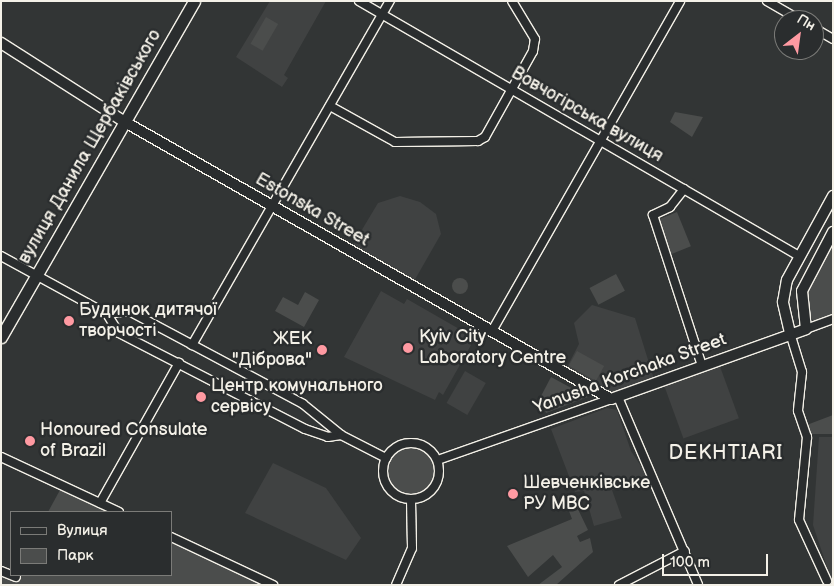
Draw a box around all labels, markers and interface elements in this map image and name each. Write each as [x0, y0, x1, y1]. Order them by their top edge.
north arrow [774, 10, 824, 60]
text: Пн [794, 10, 819, 34]
street label: вулиця Данила Щербаківського [14, 26, 166, 268]
street label: Вовчогірська вулиця [507, 63, 667, 167]
street label: Estonska Street [251, 169, 373, 251]
place label: Будинок дитячої творчості [79, 300, 217, 342]
marker: Будинок дитячої творчості [63, 315, 75, 327]
place label: Kyiv City Laboratory Centre [419, 327, 567, 369]
place label: ЖЕК "Діброва" [232, 329, 312, 372]
street label: Yanusha Korchaka Street [531, 329, 729, 419]
marker: Kyiv City Laboratory Centre [401, 341, 415, 355]
marker: ЖЕК "Діброва" [316, 344, 328, 356]
place label: Центр комунального сервісу [211, 376, 383, 418]
marker: Центр комунального сервісу [195, 391, 207, 403]
place label: Honoured Consulate of Brazil [40, 420, 207, 462]
marker: Honoured Consulate of Brazil [24, 435, 36, 447]
district label: DEKHTIARI [667, 441, 785, 465]
place label: Шевченківське РУ МВС [523, 473, 650, 516]
marker: Шевченківське РУ МВС [507, 488, 519, 500]
legend [10, 511, 172, 576]
text: Вулиця [57, 521, 108, 540]
scale bar [664, 544, 770, 576]
text: Парк [57, 546, 94, 565]
text: 100 m [670, 553, 710, 572]

